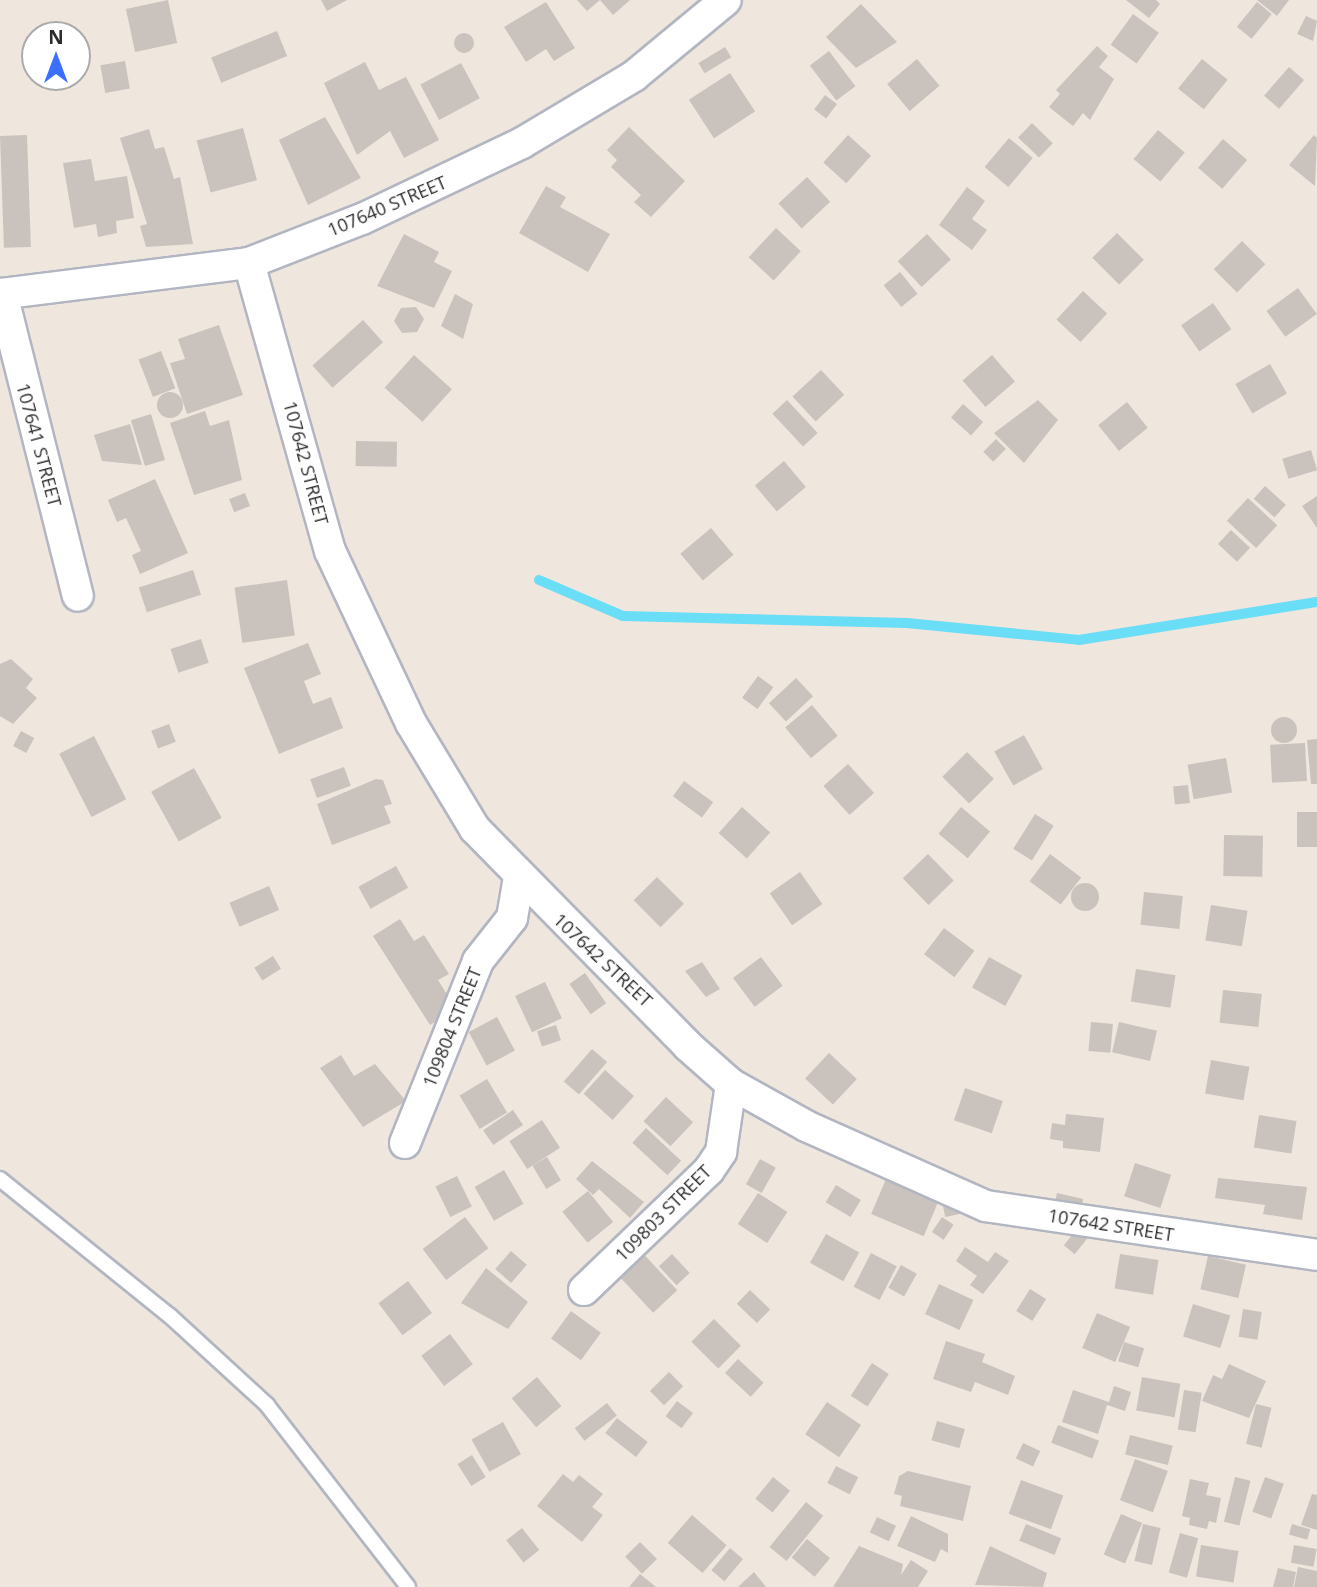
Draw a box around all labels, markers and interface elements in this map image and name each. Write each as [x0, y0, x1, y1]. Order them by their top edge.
north arrow [21, 21, 91, 91]
text: N [48, 24, 64, 50]
street label: 107640 STREET [324, 171, 450, 241]
street label: 107641 STREET [12, 381, 66, 509]
street label: 107642 STREET [279, 399, 333, 527]
street label: 107642 STREET [549, 909, 657, 1011]
street label: 109804 STREET [418, 964, 486, 1090]
street label: 109803 STREET [610, 1160, 716, 1266]
street label: 107642 STREET [1046, 1204, 1176, 1246]

